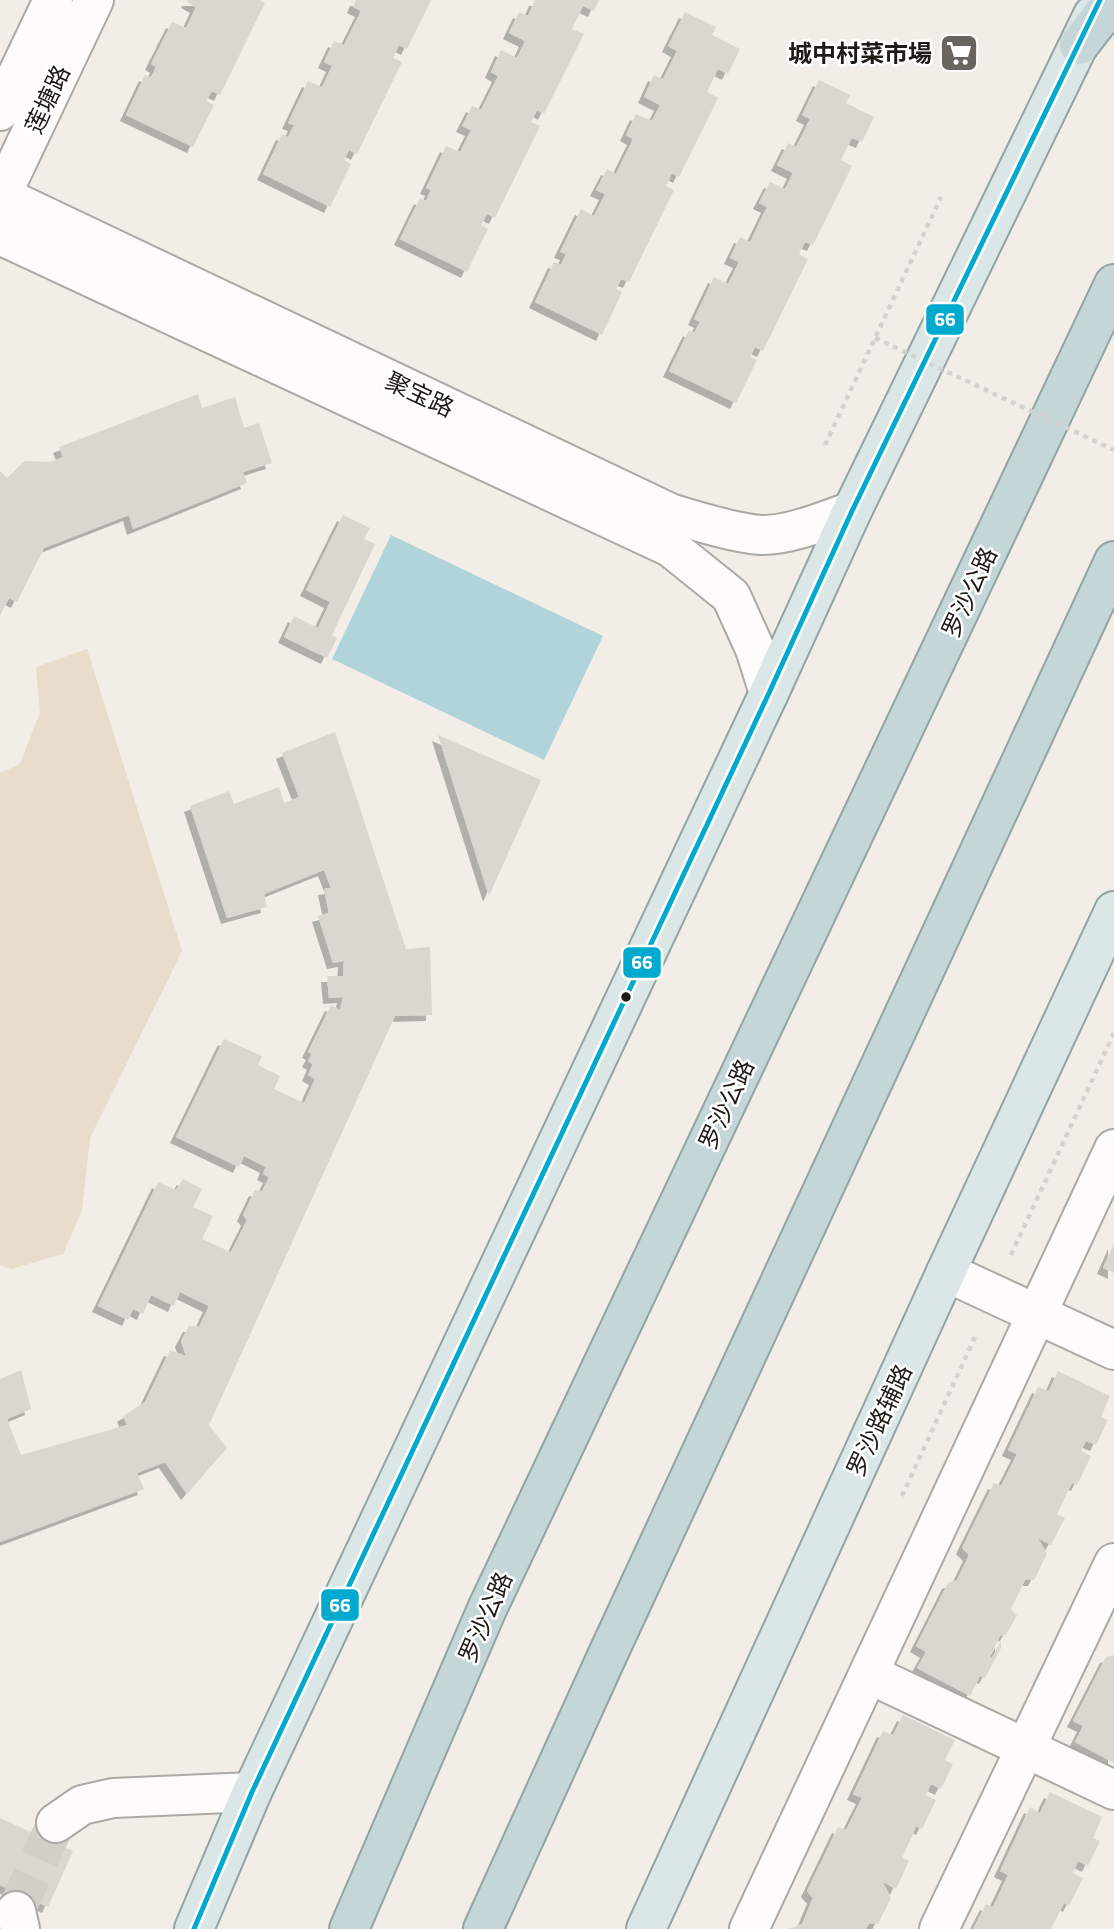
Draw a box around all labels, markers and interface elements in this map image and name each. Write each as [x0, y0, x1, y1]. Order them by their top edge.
supermarket icon: 城中村菜市場 [938, 32, 980, 74]
place label: 城中村菜市場 [788, 35, 932, 71]
street label: 莲塘路 [15, 59, 79, 139]
line badge: 66 [925, 303, 965, 336]
text: 66 [934, 304, 956, 333]
street label: 聚宝路 [380, 362, 460, 426]
street label: 罗沙公路 [932, 541, 1006, 643]
line badge: 66 [622, 946, 662, 979]
text: 66 [631, 947, 653, 976]
unlabelled marker [619, 990, 633, 1004]
street label: 罗沙公路 [689, 1053, 763, 1155]
street label: 罗沙路辅路 [837, 1358, 921, 1482]
street label: 罗沙公路 [449, 1566, 521, 1668]
line badge: 66 [320, 1588, 360, 1622]
text: 66 [329, 1590, 351, 1619]

